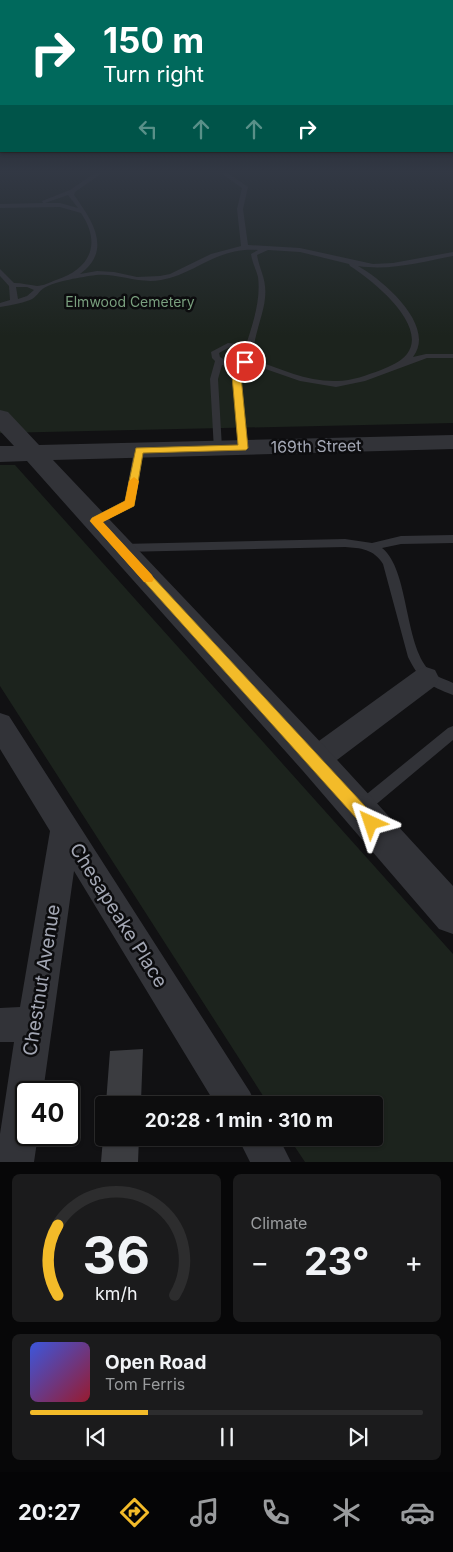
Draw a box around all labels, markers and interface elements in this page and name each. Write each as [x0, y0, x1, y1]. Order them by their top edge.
text: 150 m [103, 19, 204, 61]
icon: right [20, 20, 85, 85]
text: Turn right [103, 61, 204, 87]
icon: left [134, 115, 162, 143]
icon: ahead [187, 115, 215, 143]
icon: ahead [240, 115, 268, 143]
icon: right [293, 115, 321, 143]
park label: Elmwood Cemetery [65, 293, 195, 310]
pin [224, 341, 266, 383]
icon: arrive [231, 348, 259, 376]
street label: 169th Street [270, 435, 362, 457]
position arrow [344, 796, 396, 848]
street label: Chesapeake Place [65, 839, 172, 992]
street label: Chestnut Avenue [18, 903, 65, 1058]
speed limit sign: 40 [15, 1081, 80, 1146]
text: 20:28 · 1 min · 310 m [145, 1109, 333, 1132]
text: Climate [251, 1213, 307, 1233]
text: 36 [83, 1224, 150, 1287]
text: 23° [304, 1238, 370, 1284]
text: − [251, 1245, 269, 1279]
text: + [404, 1245, 423, 1279]
text: km/h [95, 1283, 137, 1304]
text: Open Road [105, 1351, 206, 1374]
text: Tom Ferris [105, 1374, 185, 1394]
icon: previous [82, 1423, 110, 1451]
icon: pause [213, 1423, 241, 1451]
icon: next [344, 1423, 372, 1451]
icon: directions [117, 1495, 152, 1530]
icon: music [187, 1495, 222, 1530]
icon: phone [258, 1495, 293, 1530]
icon: climate [329, 1495, 364, 1530]
icon: car [400, 1495, 435, 1530]
text: 20:27 [18, 1499, 81, 1525]

